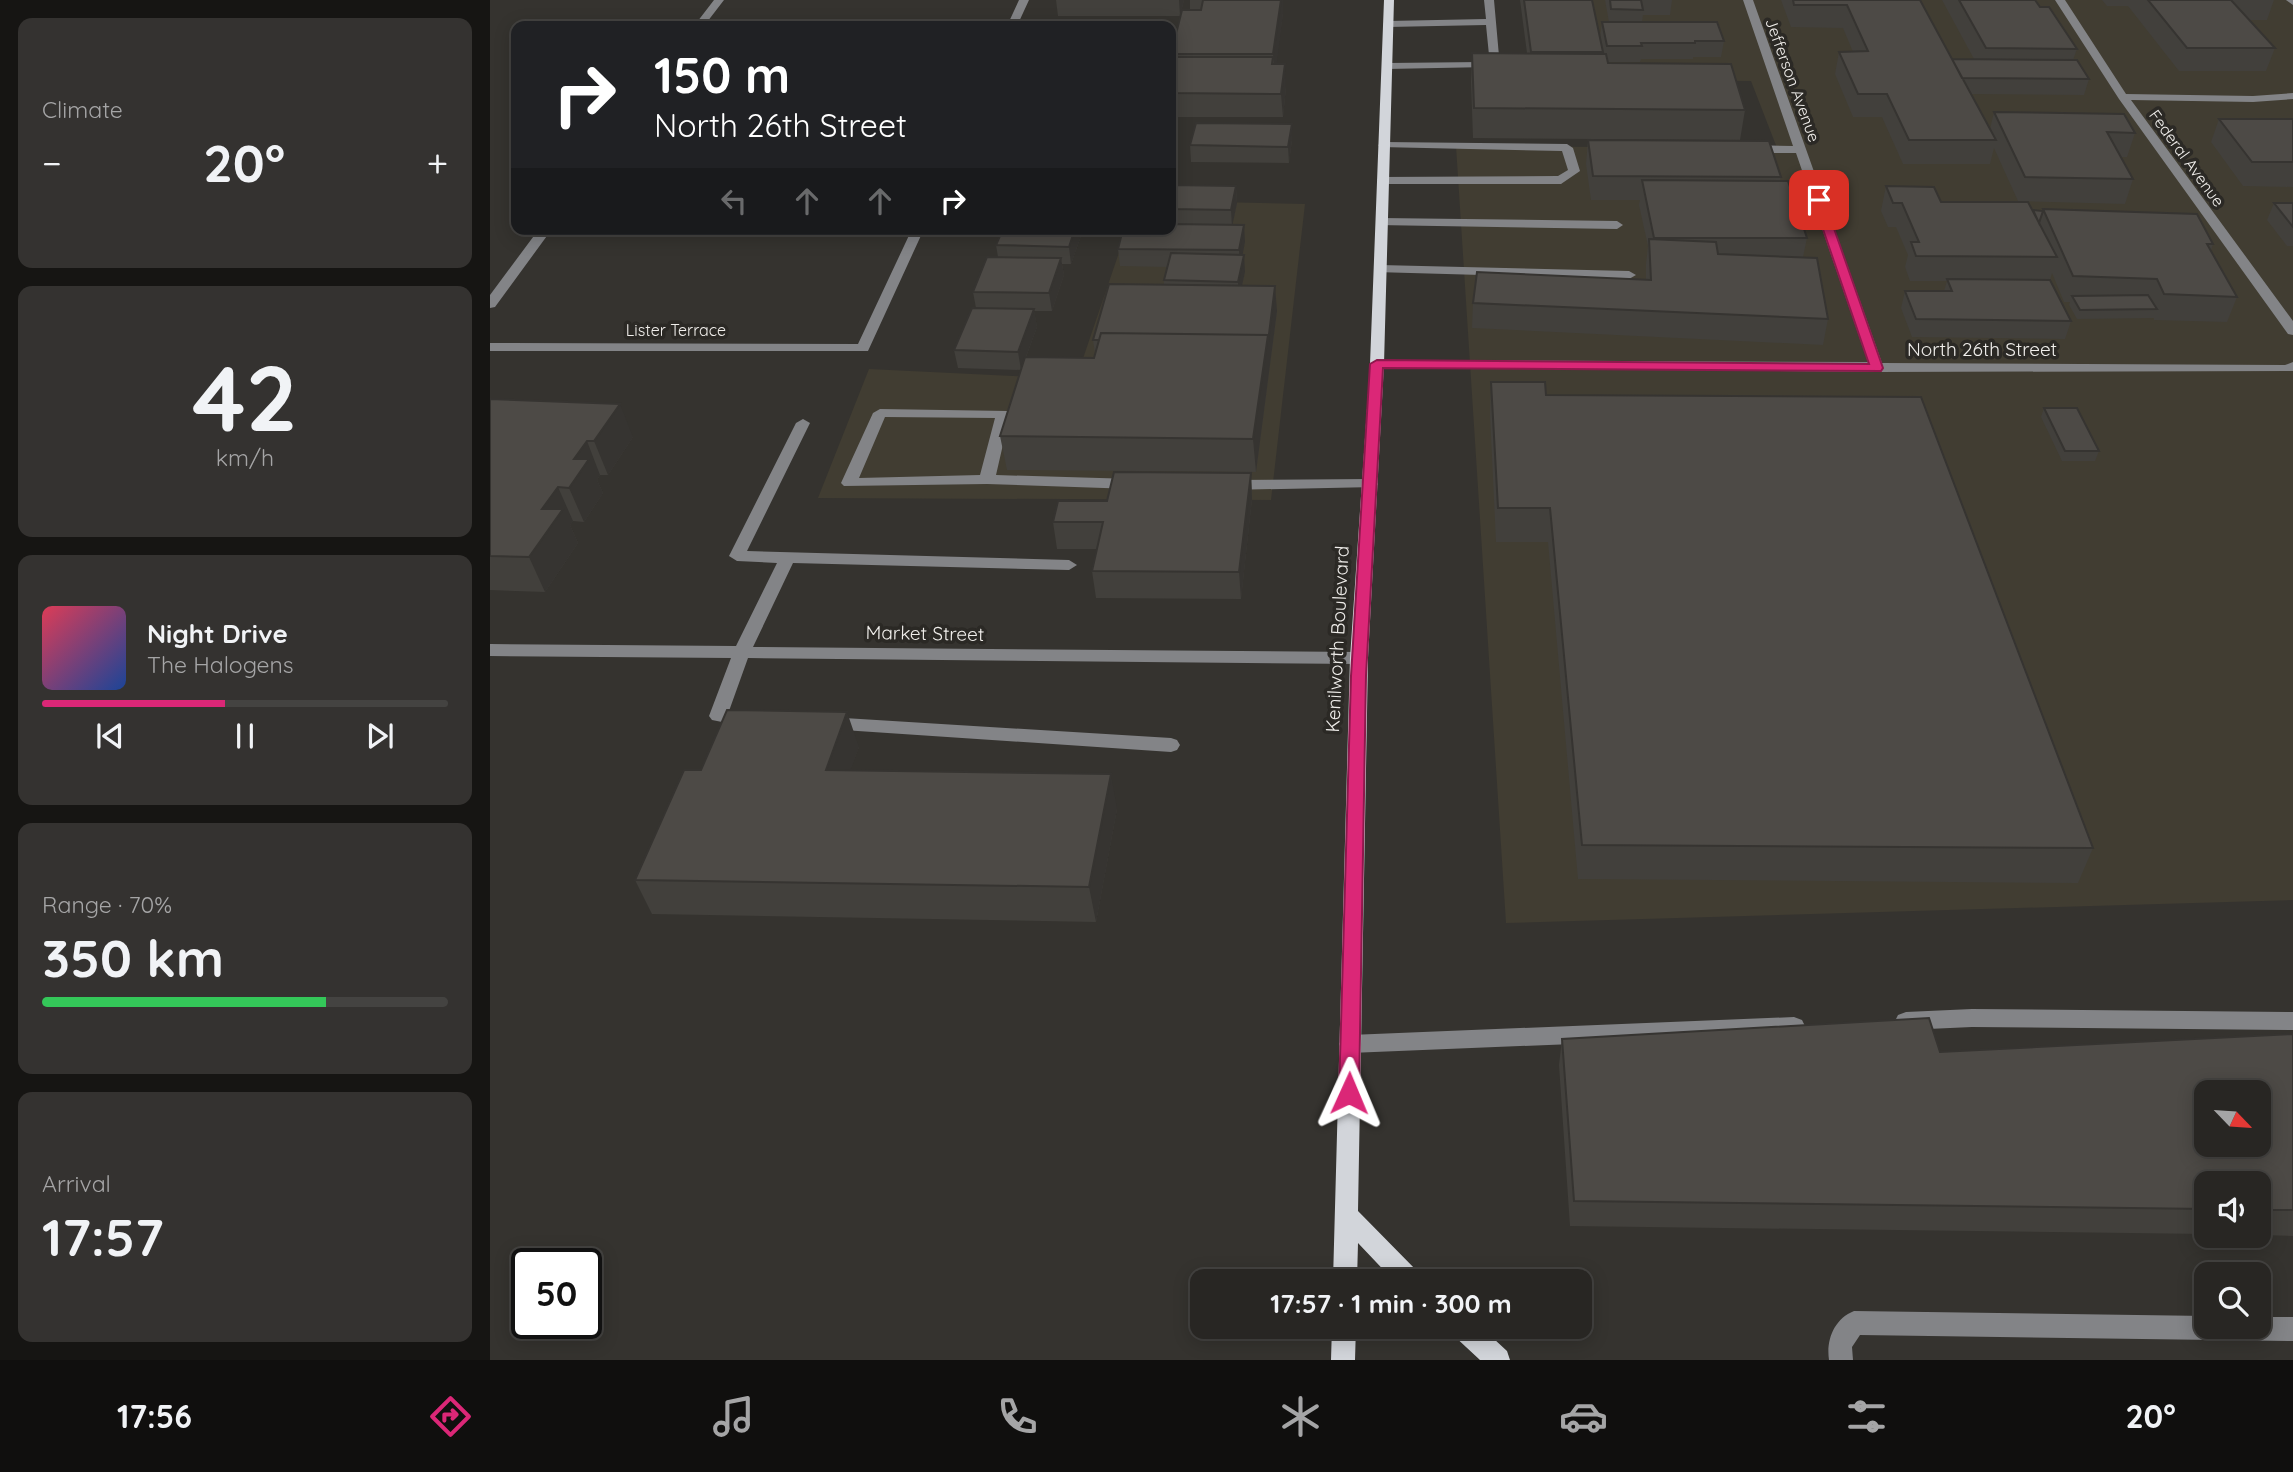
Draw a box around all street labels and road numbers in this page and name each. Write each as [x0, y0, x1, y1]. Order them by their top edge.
street label: Jefferson Avenue [1761, 15, 1825, 145]
street label: Federal Avenue [2145, 106, 2229, 210]
street label: Lister Terrace [626, 320, 726, 340]
street label: North 26th Street [1907, 337, 2057, 361]
street label: Kenilworth Boulevard [1320, 545, 1354, 733]
street label: Market Street [866, 620, 984, 646]

